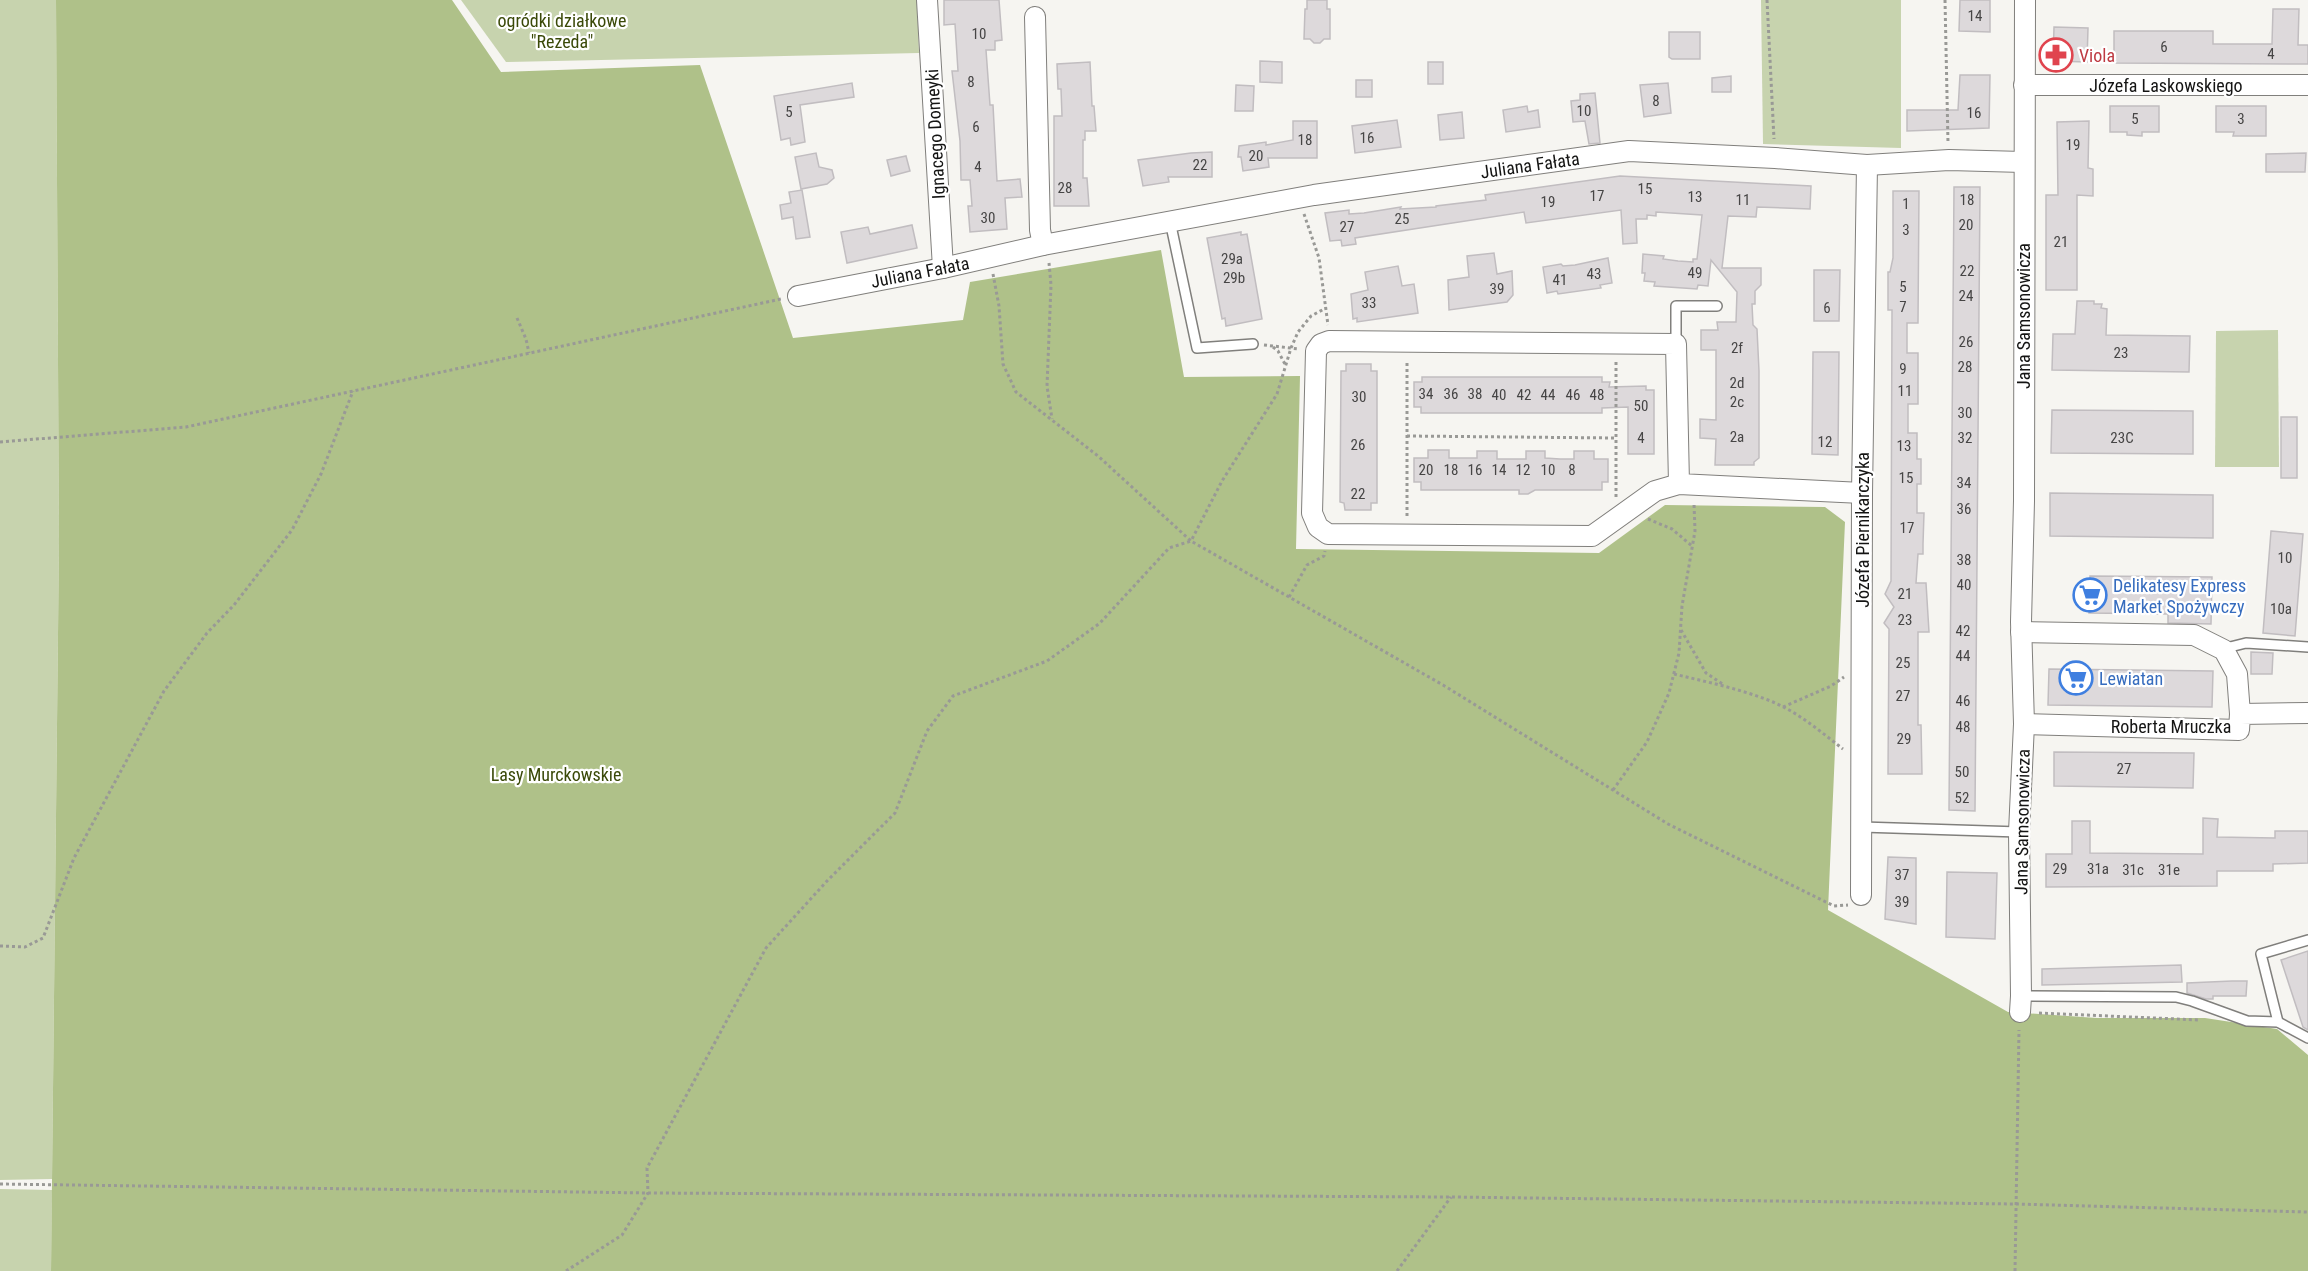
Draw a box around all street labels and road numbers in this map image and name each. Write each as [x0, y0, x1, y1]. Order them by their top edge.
street label: Ignacego Domeyki [921, 68, 949, 200]
street label: Józefa Laskowskiego [2089, 75, 2243, 96]
street label: Juliana Fałata [1479, 148, 1581, 182]
street label: Jana Samsonowicza [2013, 243, 2034, 389]
street label: Juliana Fałata [869, 252, 971, 292]
street label: Józefa Piernikarczyka [1852, 452, 1873, 608]
street label: Roberta Mruczka [2111, 716, 2231, 737]
street label: Jana Samsonowicza [2010, 749, 2034, 895]

